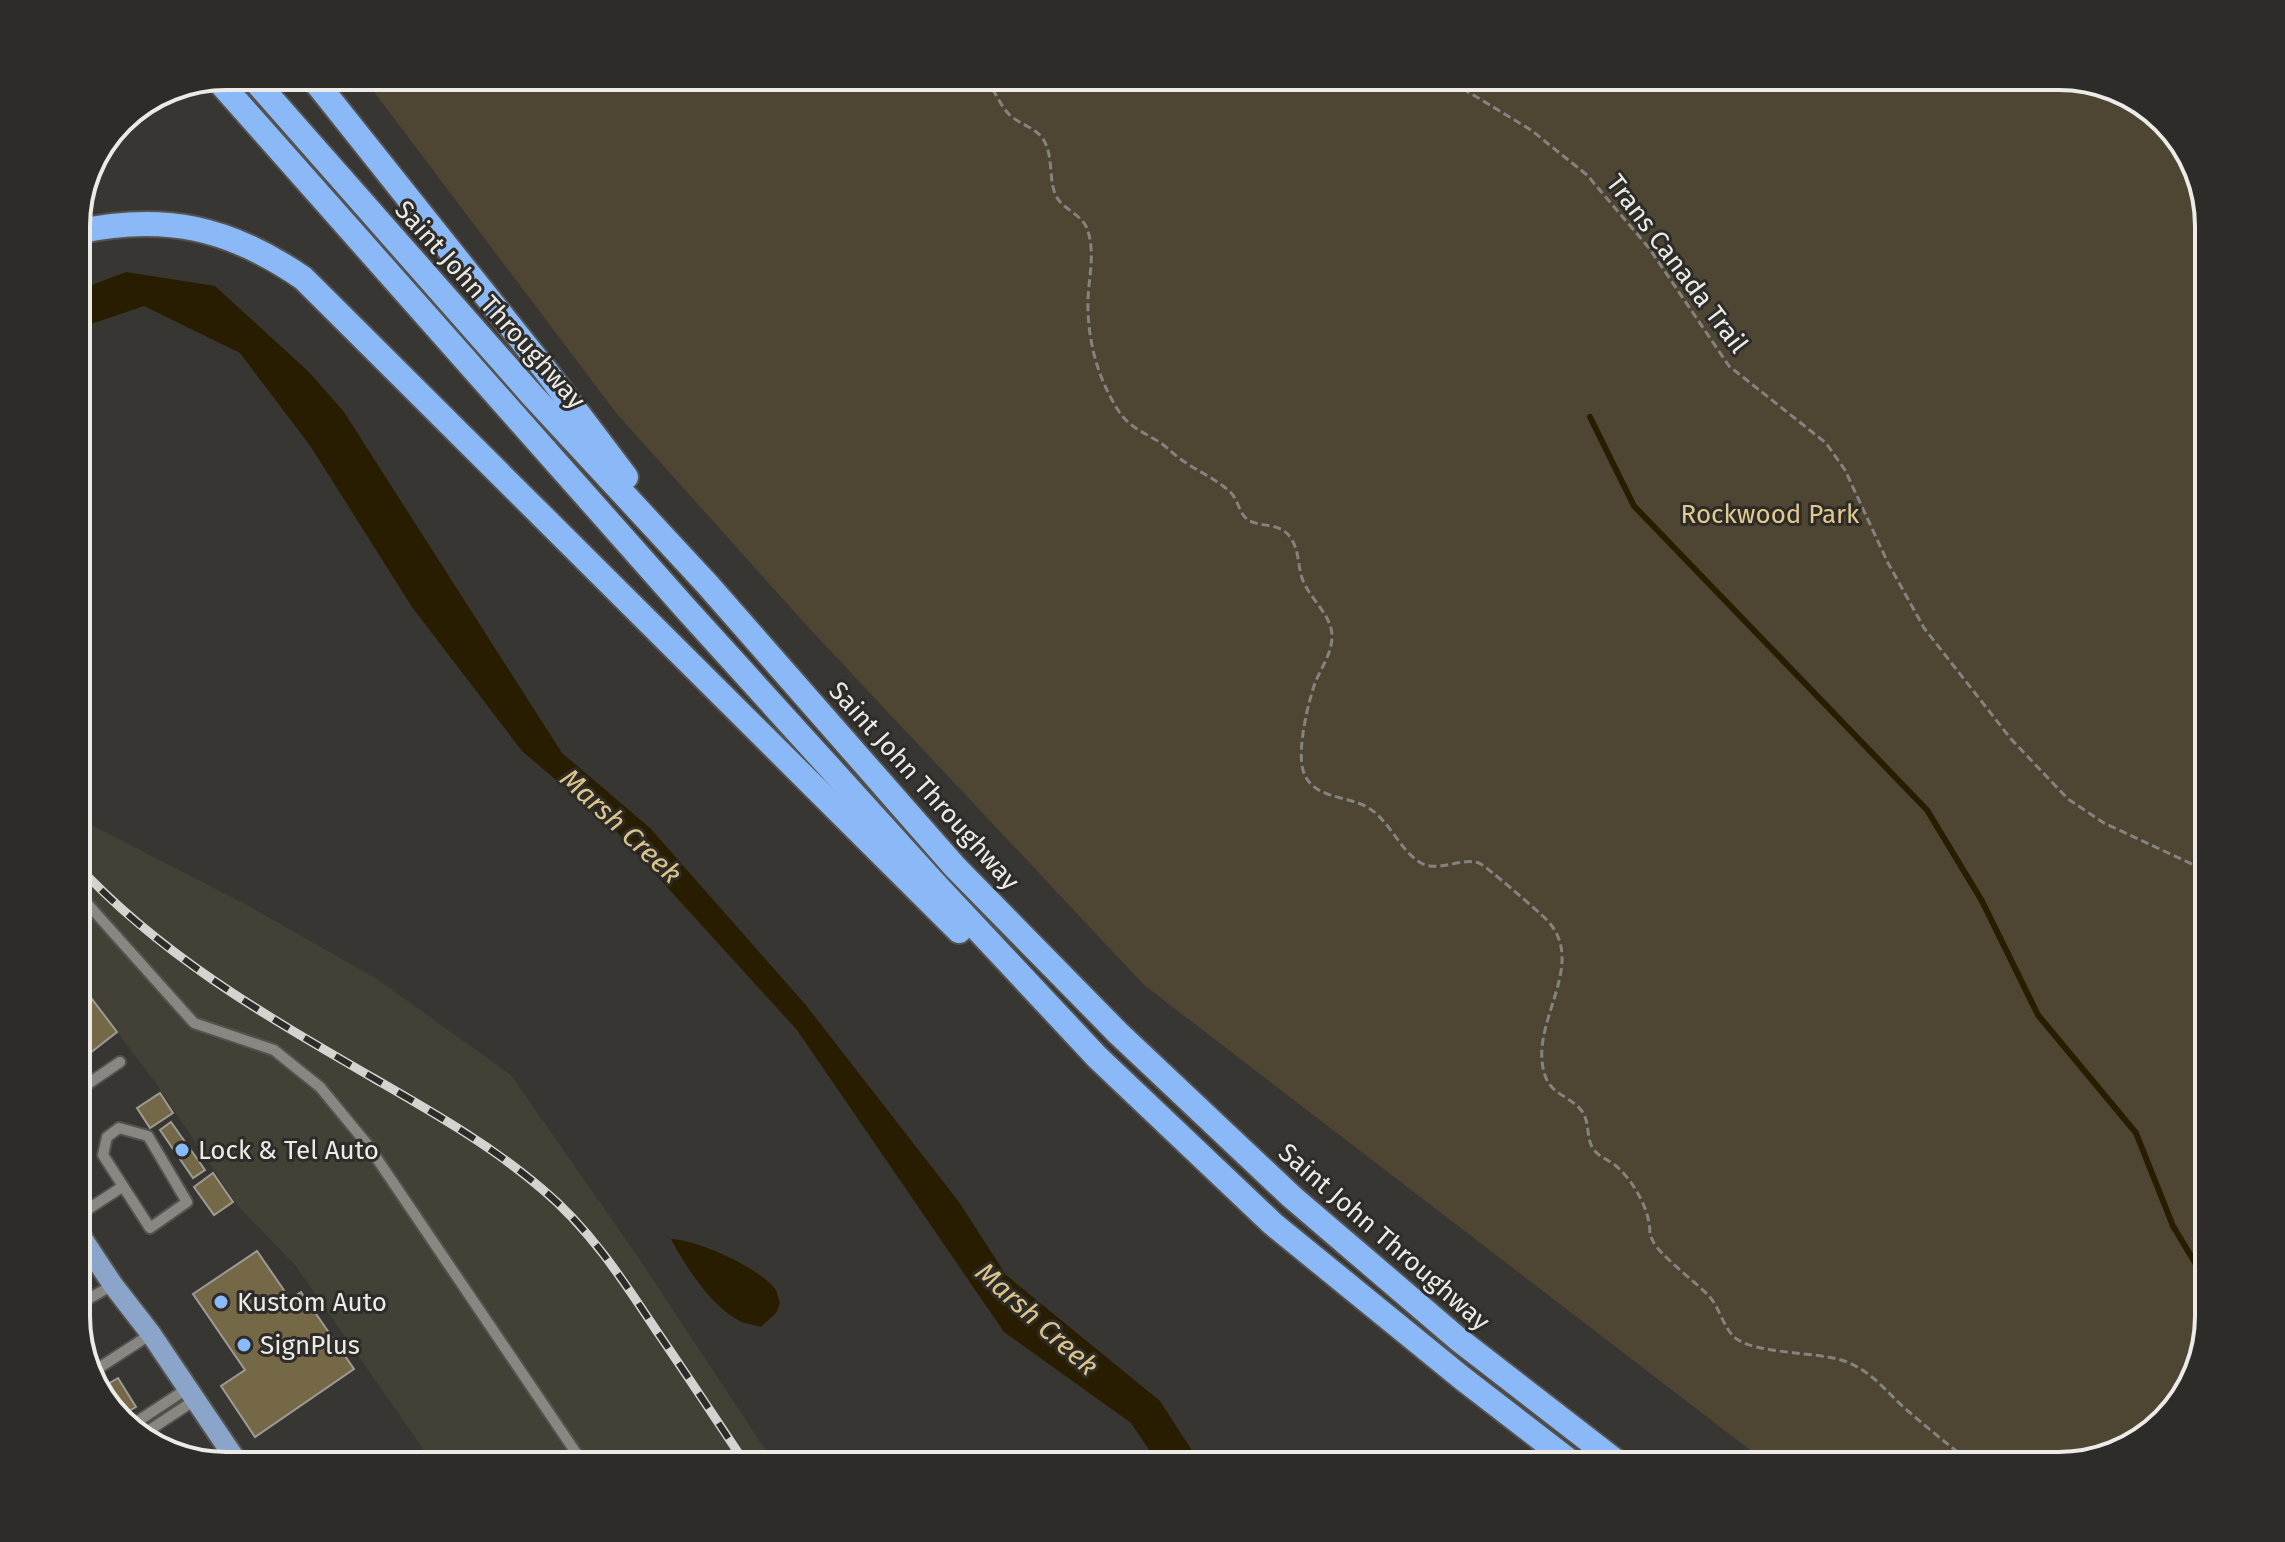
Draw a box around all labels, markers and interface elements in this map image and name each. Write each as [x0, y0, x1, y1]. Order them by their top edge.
street label: Trans Canada Trail [1600, 169, 1754, 360]
street label: Saint John Throughway [388, 194, 592, 416]
park label: Rockwood Park [1681, 499, 1860, 530]
street label: Saint John Throughway [822, 675, 1026, 897]
water label: Marsh Creek [554, 762, 688, 890]
place label: Lock & Tel Auto [198, 1135, 379, 1166]
street label: Saint John Throughway [1272, 1137, 1496, 1337]
marker: Lock & Tel Auto [173, 1141, 191, 1159]
water label: Marsh Creek [969, 1255, 1105, 1383]
place label: Kustom Auto [237, 1287, 387, 1318]
marker: Kustom Auto [212, 1293, 230, 1311]
place label: SignPlus [260, 1330, 360, 1361]
marker: SignPlus [235, 1336, 253, 1354]

